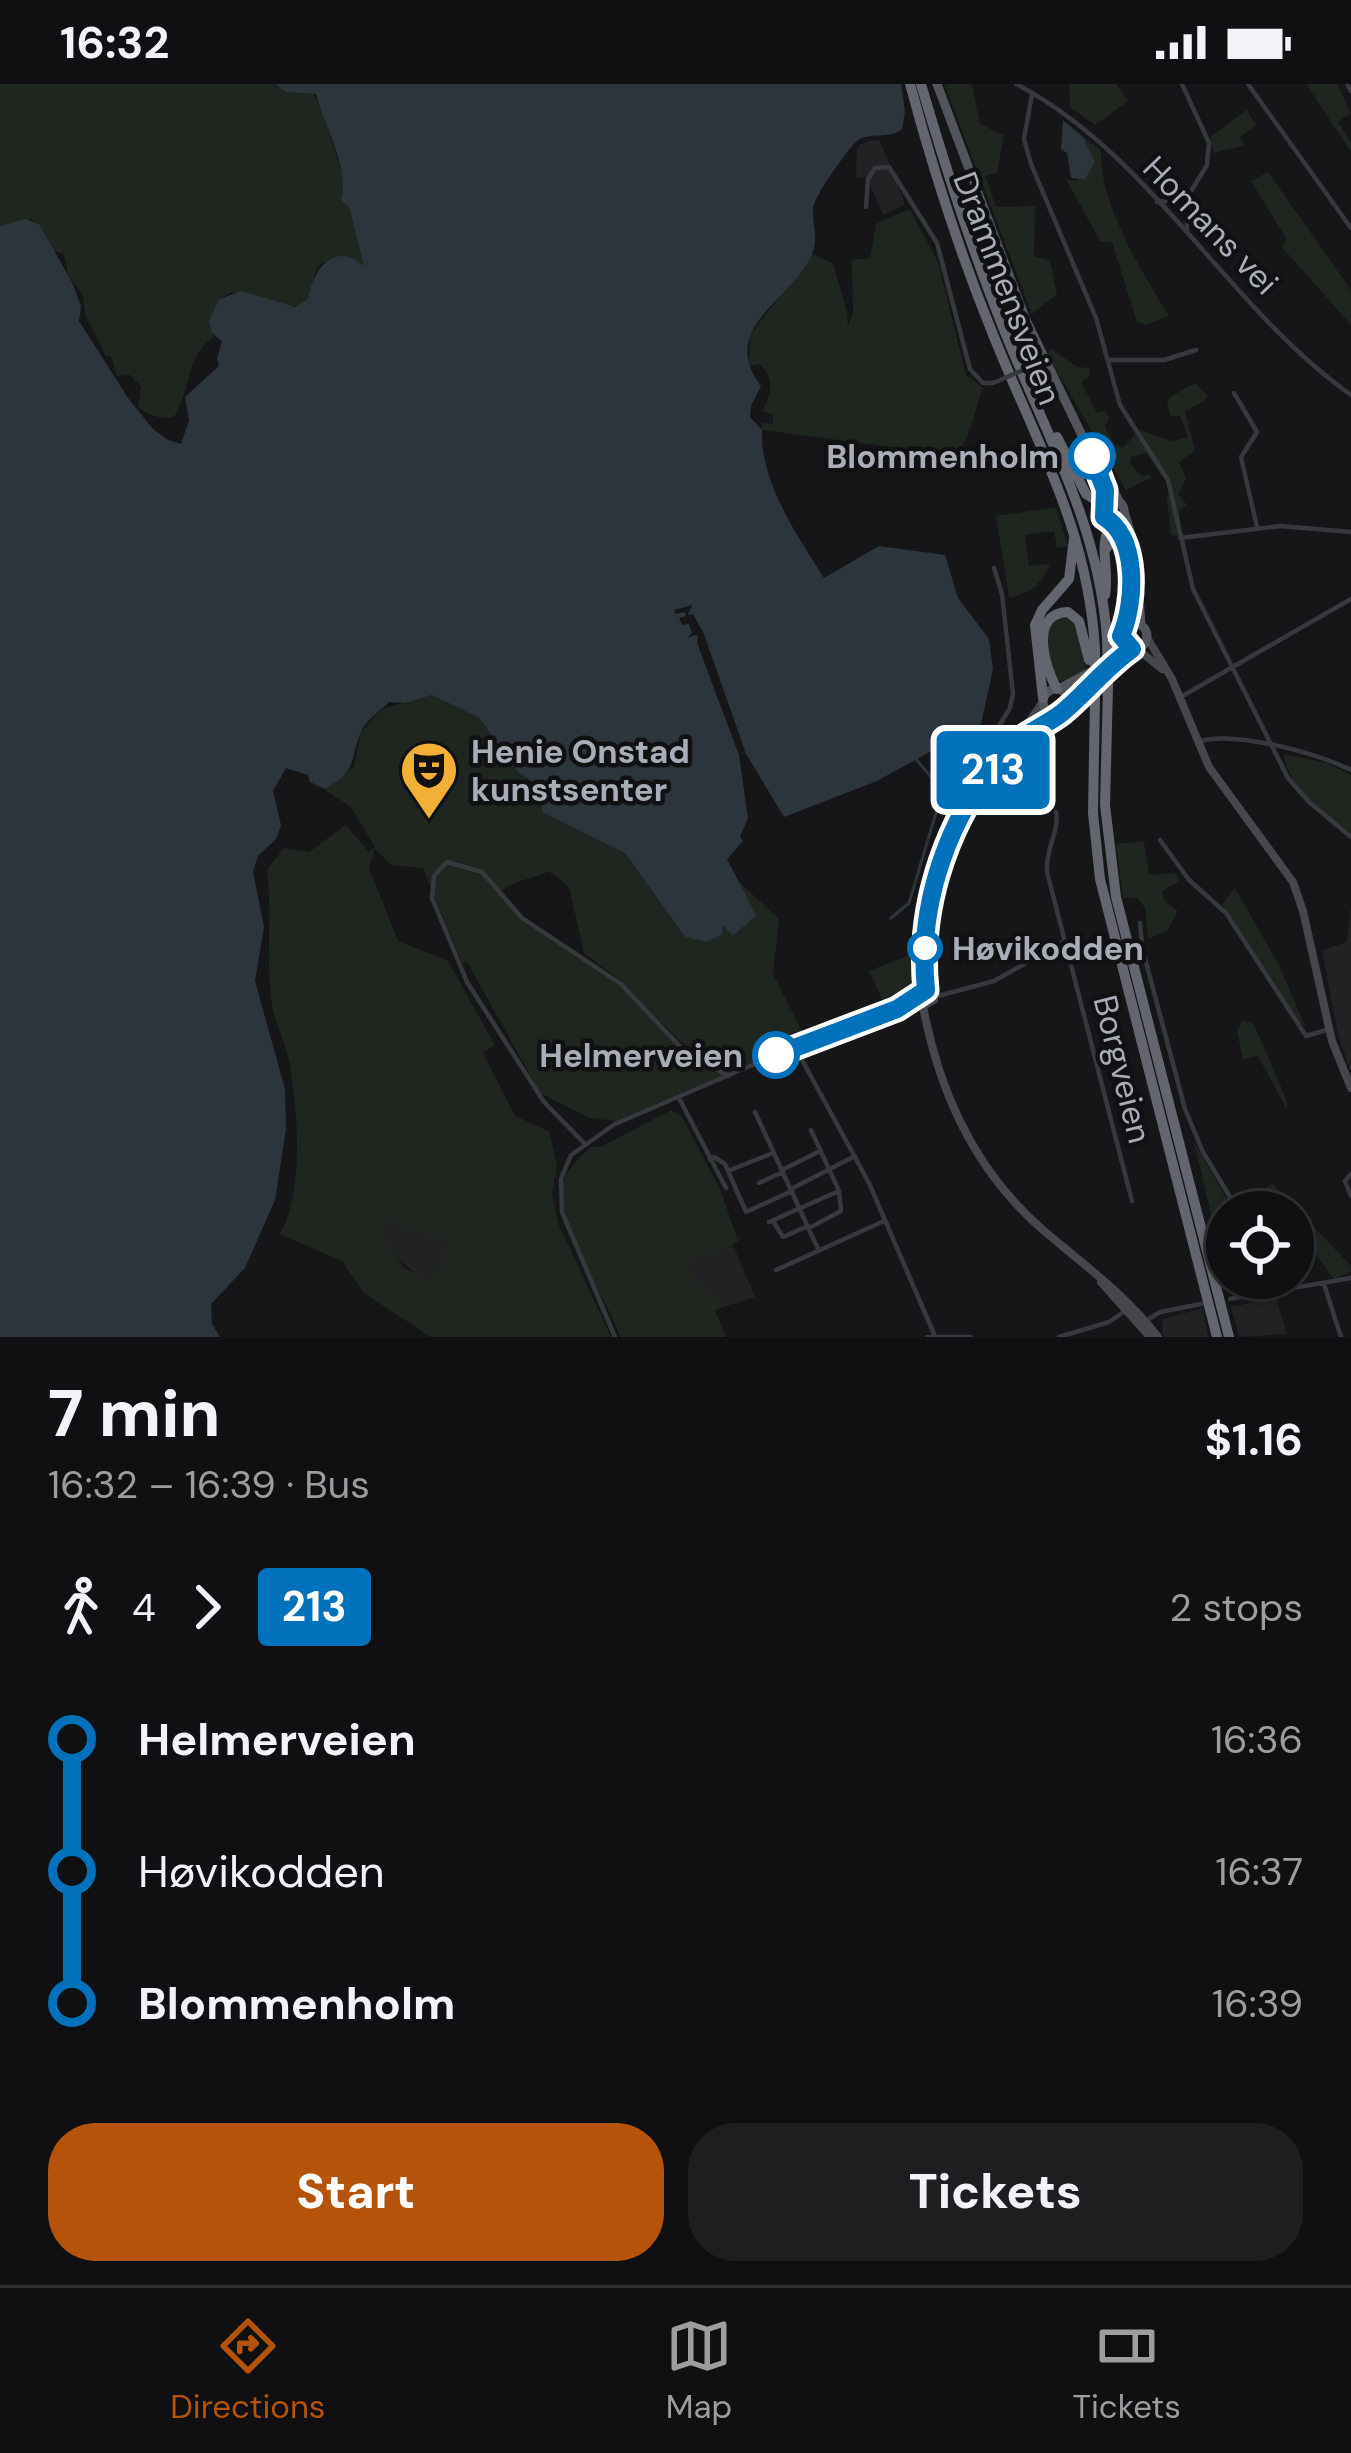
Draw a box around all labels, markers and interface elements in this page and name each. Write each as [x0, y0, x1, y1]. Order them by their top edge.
text: 16:32 [60, 13, 169, 72]
street label: Homans vei [1134, 147, 1288, 304]
street label: Drammensveien [943, 166, 1072, 411]
marker: Blommenholm [1070, 434, 1114, 478]
place label: Blommenholm [826, 435, 1059, 478]
place label: Henie Onstad kunstsenter [471, 730, 690, 811]
line badge: 213 [924, 731, 1062, 809]
theatre icon: Henie Onstad kunstsenter [398, 739, 460, 821]
text: 213 [961, 742, 1025, 797]
place label: Høvikodden [952, 927, 1144, 970]
marker: Høvikodden [909, 932, 941, 964]
street label: Borgveien [1083, 991, 1162, 1147]
marker: Helmerveien [754, 1033, 798, 1077]
place label: Helmerveien [539, 1034, 743, 1077]
map controls [1206, 1191, 1314, 1299]
button: locate [1206, 1191, 1314, 1299]
text: 7 min [48, 1371, 220, 1456]
text: $1.16 [1205, 1410, 1303, 1469]
text: 16:32 – 16:39 · Bus [48, 1459, 370, 1510]
icon: walk [48, 1574, 114, 1640]
icon: forward [174, 1574, 240, 1640]
text: 213 [282, 1579, 347, 1634]
text: 4 [132, 1582, 156, 1633]
text: 2 stops [1170, 1582, 1303, 1633]
text: Helmerveien [138, 1710, 416, 1769]
text: 16:36 [1211, 1714, 1303, 1765]
text: Høvikodden [138, 1842, 385, 1901]
text: 16:37 [1215, 1846, 1303, 1897]
text: Blommenholm [138, 1974, 455, 2033]
text: 16:39 [1212, 1978, 1303, 2029]
button: Start [48, 2123, 664, 2261]
button: Tickets [688, 2123, 1303, 2261]
tab: Directions [170, 2313, 325, 2428]
tab: Map [666, 2313, 732, 2428]
tab: Tickets [1072, 2313, 1181, 2428]

